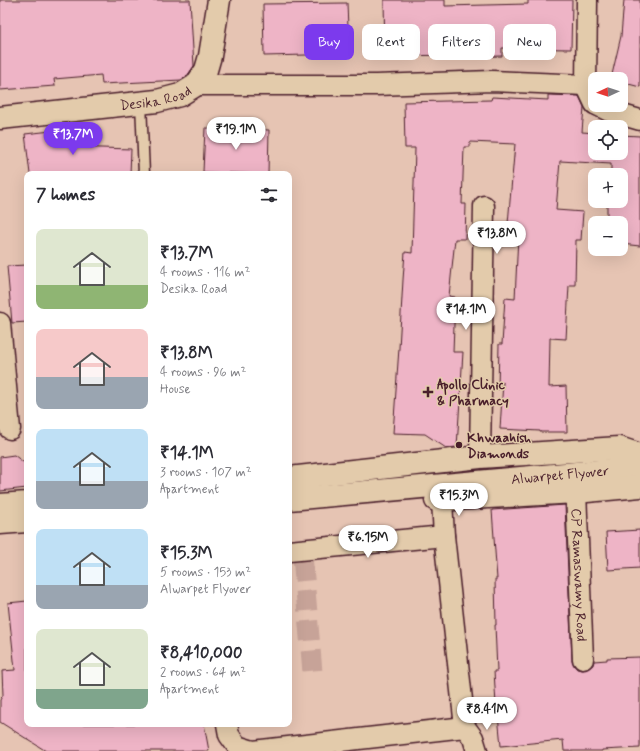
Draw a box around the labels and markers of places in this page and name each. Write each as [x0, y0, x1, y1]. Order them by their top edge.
pin: ₹19.1M [203, 117, 269, 151]
pin: ₹13.7M [40, 122, 106, 156]
pin: ₹13.8M [464, 221, 530, 255]
pin: ₹14.1M [433, 297, 499, 331]
place label: Apollo Clinic & Pharmacy [437, 376, 509, 410]
marker: Apollo Clinic & Pharmacy [422, 386, 434, 398]
place label: Khwaahish Diamonds [467, 429, 531, 463]
marker: Khwaahish Diamonds [454, 440, 464, 450]
pin: ₹15.3M [426, 483, 492, 517]
pin: ₹6.15M [335, 525, 401, 559]
pin: ₹8.41M [454, 697, 520, 731]

